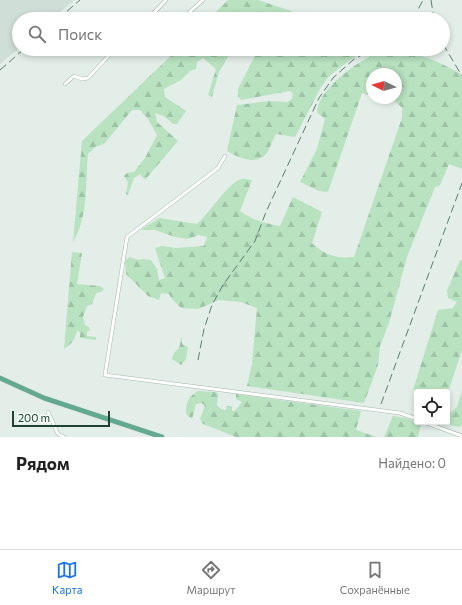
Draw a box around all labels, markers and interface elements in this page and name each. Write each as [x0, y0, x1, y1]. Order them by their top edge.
search box [12, 12, 450, 56]
icon: search [26, 23, 48, 45]
text: Поиск [58, 25, 102, 43]
north arrow [366, 68, 402, 104]
map controls [414, 389, 450, 425]
button: locate [414, 389, 450, 425]
scale bar [12, 409, 110, 428]
text: 200 m [18, 411, 50, 424]
text: Рядом [16, 453, 70, 474]
text: Найдено: 0 [378, 455, 446, 471]
tab: Карта [52, 559, 82, 596]
tab: Маршрут [187, 559, 235, 596]
tab: Сохранённые [340, 559, 410, 596]

